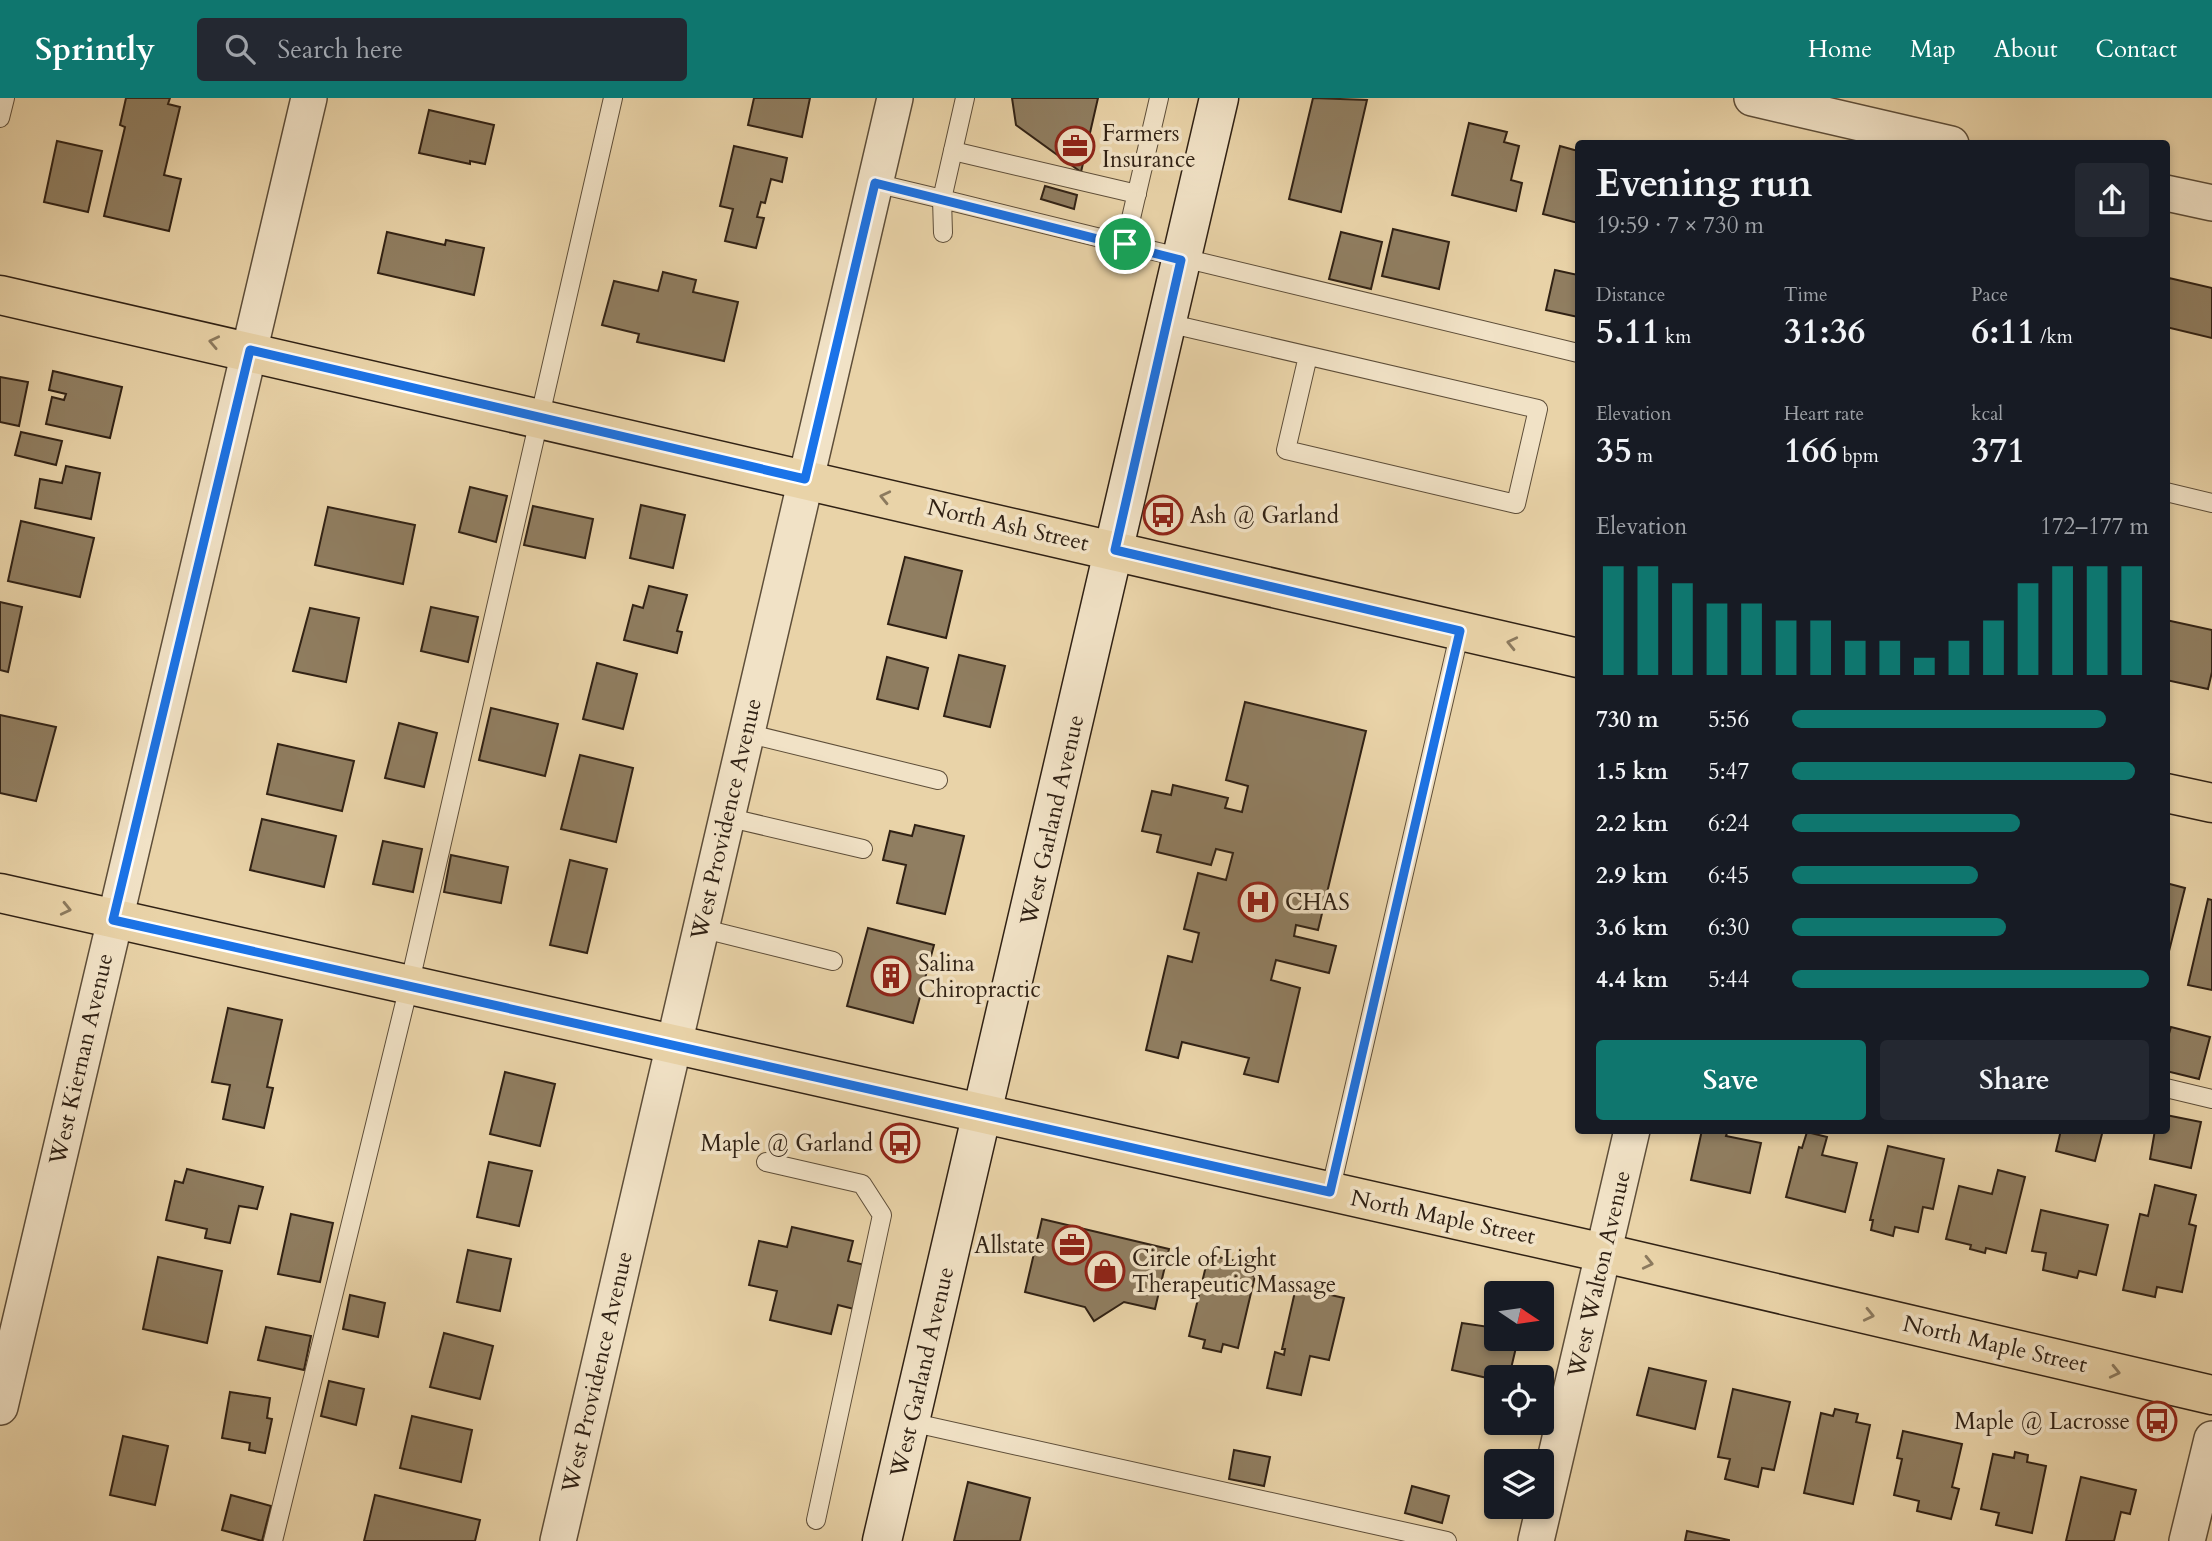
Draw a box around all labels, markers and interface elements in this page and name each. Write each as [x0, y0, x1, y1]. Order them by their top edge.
search box [197, 18, 687, 81]
text: Sprintly [35, 27, 155, 72]
icon: search [221, 30, 259, 68]
text: Search here [277, 32, 403, 67]
text: Home [1808, 33, 1872, 66]
text: Map [1910, 33, 1956, 66]
text: About [1994, 33, 2058, 66]
text: Contact [2096, 33, 2177, 66]
place label: Farmers Insurance [1102, 118, 1196, 175]
office icon: Farmers Insurance [1054, 125, 1096, 167]
text: Evening run [1596, 158, 1812, 210]
button: share [2075, 163, 2149, 237]
text: 19:59 · 7 × 730 m [1596, 210, 1764, 241]
pin [1095, 214, 1155, 274]
icon: arrive [1106, 225, 1144, 263]
text: Distance [1596, 282, 1665, 308]
text: Time [1784, 282, 1828, 308]
text: Pace [1971, 282, 2008, 308]
text: 5.11 [1596, 308, 1660, 356]
text: 31:36 [1784, 308, 1866, 356]
text: 6:11 [1971, 308, 2035, 356]
text: km [1660, 324, 1691, 350]
text: /km [2035, 324, 2073, 350]
one-way arrow [208, 336, 220, 350]
text: Elevation [1596, 401, 1671, 427]
text: Heart rate [1784, 401, 1864, 427]
text: kcal [1971, 401, 2003, 427]
text: 35 [1596, 427, 1632, 475]
text: 166 [1784, 427, 1837, 475]
text: 371 [1971, 427, 2025, 475]
text: m [1632, 443, 1653, 469]
text: bpm [1837, 443, 1879, 469]
one-way arrow [879, 491, 891, 505]
street label: North Ash Street [924, 491, 1092, 559]
bus stop icon: Ash @ Garland [1142, 494, 1184, 536]
place label: Ash @ Garland [1190, 500, 1340, 531]
text: Elevation [1596, 511, 1687, 542]
text: 172–177 m [2040, 511, 2149, 542]
one-way arrow [1506, 637, 1518, 651]
street label: West Providence Avenue [683, 695, 769, 944]
text: 730 m [1596, 704, 1659, 735]
text: 5:56 [1708, 704, 1749, 735]
street label: West Garland Avenue [1012, 712, 1091, 929]
text: 1.5 km [1596, 756, 1668, 787]
text: 5:47 [1708, 756, 1749, 787]
text: 2.2 km [1596, 808, 1668, 839]
text: 6:24 [1708, 808, 1749, 839]
text: 2.9 km [1596, 860, 1668, 891]
text: 6:45 [1708, 860, 1749, 891]
hospital icon: CHAS [1237, 881, 1279, 923]
place label: CHAS [1285, 887, 1350, 918]
one-way arrow [60, 900, 72, 915]
text: 3.6 km [1596, 912, 1668, 943]
text: 6:30 [1708, 912, 1749, 943]
place label: Salina Chiropractic [918, 948, 1041, 1005]
street label: West Kiernan Avenue [41, 950, 120, 1169]
building icon: Salina Chiropractic [870, 955, 912, 997]
text: 4.4 km [1596, 964, 1668, 995]
text: 5:44 [1708, 964, 1749, 995]
button: Save [1596, 1040, 1866, 1120]
button: Share [1880, 1040, 2149, 1120]
bus stop icon: Maple @ Garland [879, 1122, 921, 1164]
place label: Maple @ Garland [701, 1128, 874, 1159]
street label: West Walton Avenue [1560, 1167, 1638, 1382]
street label: North Maple Street [1348, 1182, 1538, 1252]
office icon: Allstate [1051, 1224, 1093, 1266]
place label: Allstate [974, 1230, 1045, 1261]
place label: Circle of Light Therapeutic Massage [1132, 1243, 1336, 1300]
street label: West Providence Avenue [554, 1248, 640, 1497]
shop icon: Circle of Light Therapeutic Massage [1084, 1250, 1126, 1292]
one-way arrow [1642, 1255, 1654, 1269]
street label: West Garland Avenue [882, 1264, 961, 1481]
north arrow [1484, 1281, 1554, 1351]
map controls [1484, 1281, 1554, 1519]
one-way arrow [1863, 1307, 1875, 1321]
street label: North Maple Street [1900, 1308, 2090, 1380]
one-way arrow [2108, 1364, 2120, 1379]
button: locate [1484, 1365, 1554, 1435]
bus stop icon: Maple @ Lacrosse [2136, 1400, 2178, 1442]
place label: Maple @ Lacrosse [1954, 1406, 2130, 1437]
button: layers [1484, 1449, 1554, 1519]

